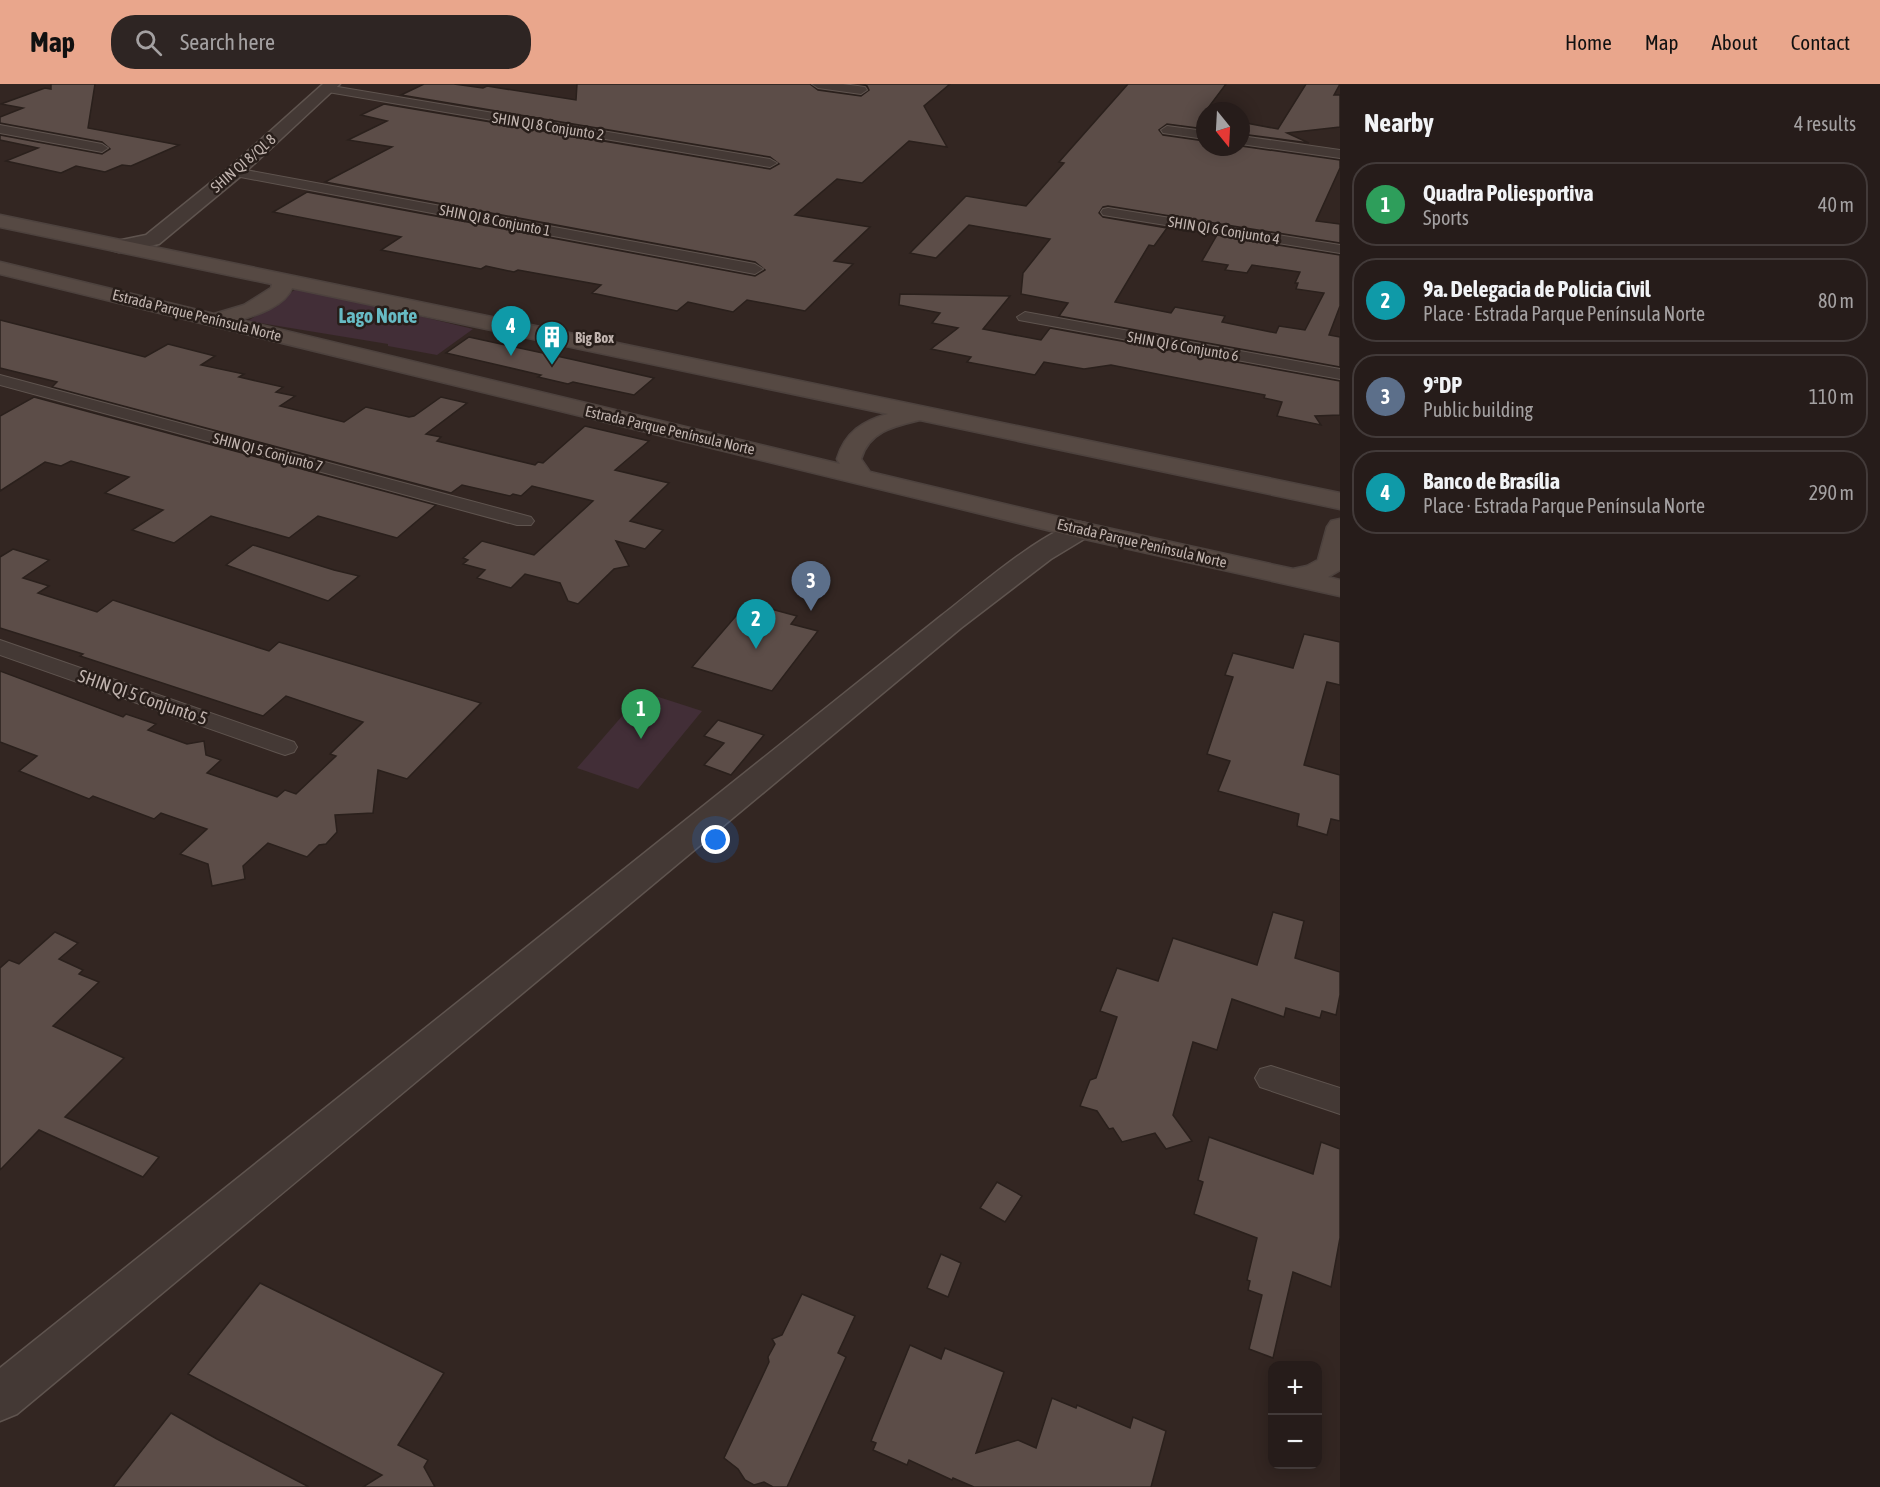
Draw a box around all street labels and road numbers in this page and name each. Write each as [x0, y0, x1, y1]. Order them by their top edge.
street label: SHIN QI 8 Conjunto 2 [491, 109, 605, 143]
street label: SHIN QI 8/QL 8 [207, 130, 279, 196]
street label: SHIN QI 8 Conjunto 1 [438, 201, 552, 239]
street label: SHIN QI 6 Conjunto 4 [1167, 213, 1281, 247]
street label: Estrada Parque Península Norte [111, 286, 283, 344]
street label: SHIN QI 6 Conjunto 6 [1126, 328, 1240, 364]
street label: Estrada Parque Península Norte [583, 402, 757, 458]
street label: SHIN QI 5 Conjunto 7 [211, 429, 325, 475]
street label: Estrada Parque Península Norte [1055, 515, 1229, 571]
street label: SHIN QI 5 Conjunto 5 [76, 665, 210, 729]

